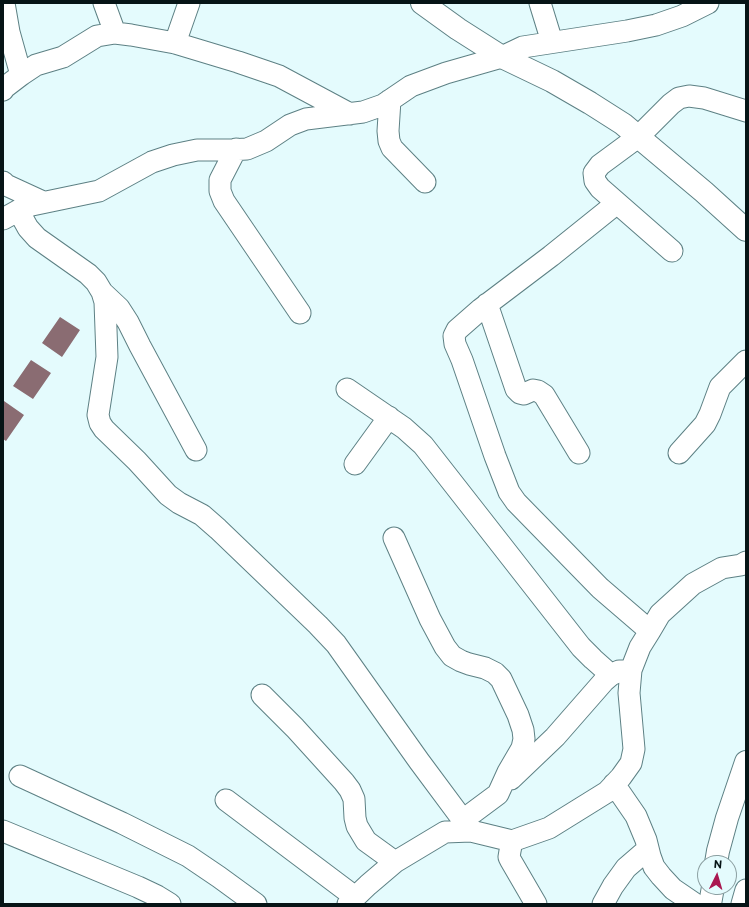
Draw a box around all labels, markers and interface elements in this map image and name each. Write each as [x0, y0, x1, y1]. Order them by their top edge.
north arrow [697, 855, 737, 895]
text: N [713, 857, 723, 870]

